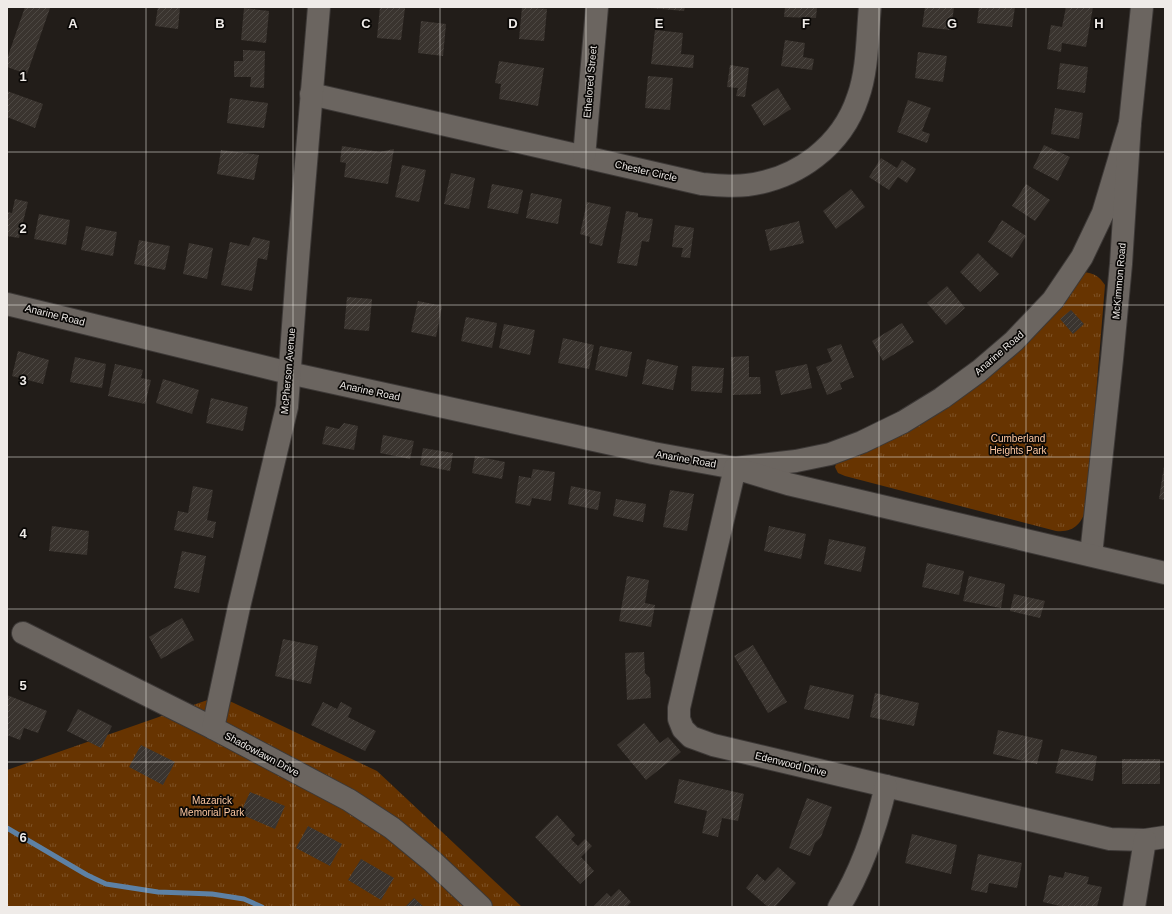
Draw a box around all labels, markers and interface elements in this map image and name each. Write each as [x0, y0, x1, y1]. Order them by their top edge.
text: A [68, 16, 78, 31]
text: B [215, 16, 225, 31]
text: C [361, 16, 371, 31]
text: D [508, 16, 518, 31]
text: E [655, 16, 664, 31]
text: F [802, 16, 810, 31]
text: G [947, 16, 957, 31]
text: H [1094, 16, 1104, 31]
street label: Ethelored Street [581, 45, 599, 118]
text: 1 [19, 69, 27, 84]
street label: Chester Circle [614, 159, 679, 184]
text: 2 [19, 221, 27, 236]
street label: McKimmon Road [1110, 242, 1128, 320]
street label: Anarine Road [24, 302, 86, 328]
street label: McPherson Avenue [279, 327, 297, 415]
street label: Anarine Road [972, 329, 1026, 377]
text: 3 [19, 373, 27, 388]
street label: Anarine Road [339, 379, 401, 403]
park label: Cumberland Heights Park [989, 433, 1048, 456]
street label: Anarine Road [655, 448, 717, 470]
text: 4 [19, 526, 27, 541]
text: 5 [19, 678, 27, 693]
street label: Shadowlawn Drive [223, 730, 302, 778]
street label: Edenwood Drive [754, 750, 828, 778]
park label: Mazarick Memorial Park [180, 795, 245, 818]
text: 6 [19, 830, 27, 845]

